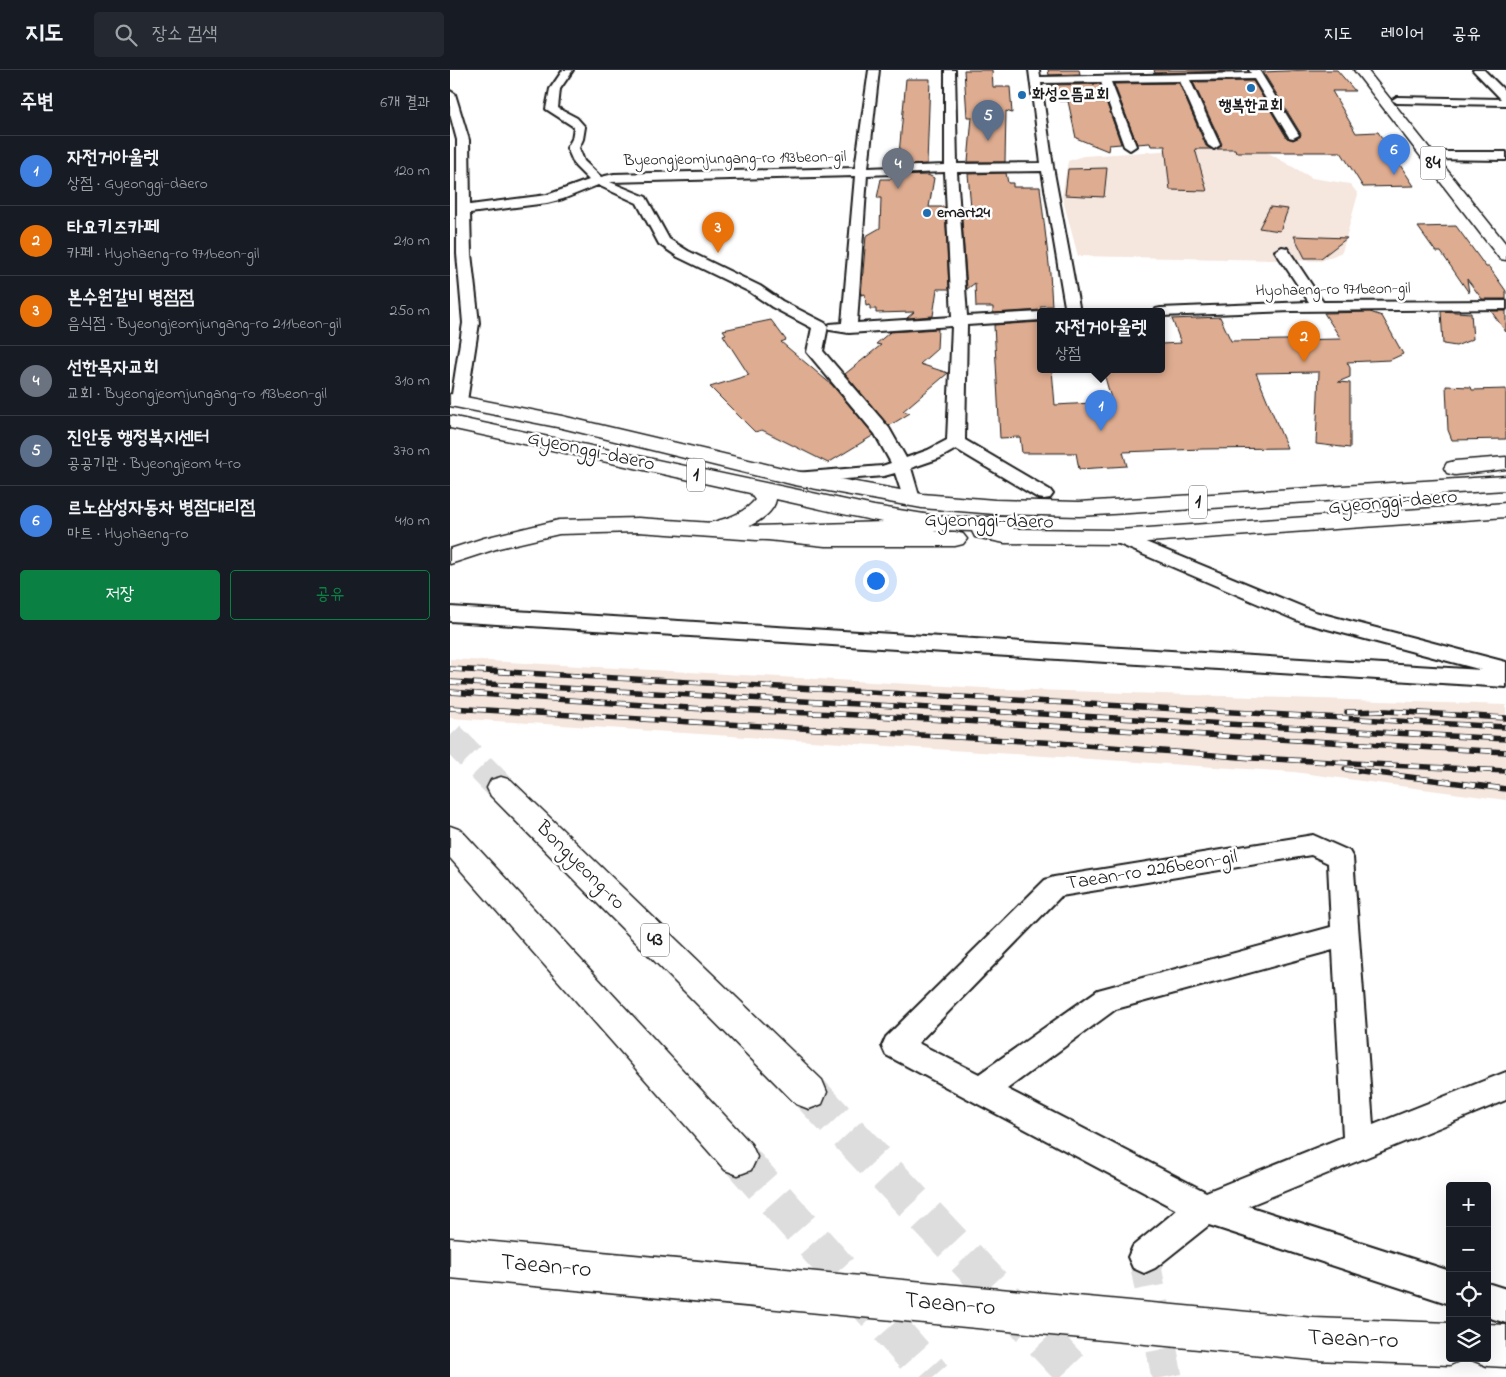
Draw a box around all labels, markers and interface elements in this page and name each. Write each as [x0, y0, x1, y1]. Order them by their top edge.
search box [94, 12, 444, 57]
text: 지도 [25, 17, 64, 52]
icon: search [112, 21, 140, 49]
text: 장소 검색 [152, 21, 218, 48]
text: 지도 [1324, 22, 1353, 48]
text: 레이어 [1381, 22, 1424, 48]
text: 공유 [1452, 22, 1481, 48]
marker: 행복한교회 [1245, 82, 1257, 94]
place label: 화성으뜸교회 [1032, 83, 1109, 107]
text: 주변 [20, 88, 54, 118]
marker: 화성으뜸교회 [1016, 89, 1028, 101]
text: 6개 결과 [380, 91, 430, 115]
place label: 행복한교회 [1218, 94, 1283, 118]
pin: 5 [972, 100, 1004, 141]
pin: 6 [1378, 134, 1410, 175]
text: 자전거아울렛 [67, 145, 159, 172]
street label: Byeongjeomjungang-ro 193beon-gil [622, 145, 847, 173]
road number: 84 [1420, 146, 1446, 180]
pin: 4 [882, 148, 914, 189]
text: 1 [33, 159, 39, 183]
text: 120 m [394, 159, 430, 183]
text: 상점 · Gyeonggi-daero [67, 172, 208, 196]
place label: emart24 [937, 201, 991, 225]
marker: emart24 [921, 207, 933, 219]
pin: 3 [702, 212, 734, 253]
text: 타요키즈카페 [67, 215, 159, 242]
text: 2 [32, 229, 40, 253]
text: 210 m [394, 229, 430, 253]
text: 카페 · Hyohaeng-ro 971beon-gil [67, 242, 260, 266]
street label: Hyohaeng-ro 971beon-gil [1255, 277, 1411, 303]
text: 본수원갈비 병점점 [67, 285, 194, 312]
text: 3 [33, 299, 39, 323]
text: 250 m [390, 299, 430, 323]
popup [1037, 308, 1165, 373]
text: 음식점 · Byeongjeomjungang-ro 211beon-gil [67, 312, 342, 336]
text: 자전거아울렛 [1055, 315, 1147, 342]
pin: 2 [1288, 321, 1320, 362]
text: 상점 [1055, 342, 1081, 366]
text: 선한목자교회 [67, 355, 159, 382]
text: 4 [33, 369, 39, 393]
text: 310 m [395, 369, 430, 393]
text: 교회 · Byeongjeomjungang-ro 193beon-gil [67, 382, 327, 406]
pin: 1 [1085, 390, 1117, 431]
street label: Gyeonggi-daero [524, 424, 657, 481]
text: 진안동 행정복지센터 [67, 425, 209, 452]
text: 5 [31, 439, 41, 463]
text: 370 m [393, 439, 430, 463]
text: 공공기관 · Byeongjeom 4-ro [67, 452, 241, 476]
road number: 1 [687, 458, 705, 492]
street label: Gyeonggi-daero [1327, 483, 1459, 524]
road number: 1 [1189, 486, 1207, 518]
text: 르노삼성자동차 병점대리점 [67, 495, 255, 522]
street label: Gyeonggi-daero [924, 506, 1054, 539]
text: 6 [32, 509, 40, 533]
text: 410 m [395, 509, 430, 533]
text: 마트 · Hyohaeng-ro [67, 522, 188, 546]
your location [863, 568, 889, 594]
button: 저장 [20, 570, 220, 620]
button: 공유 [230, 570, 430, 620]
street label: Bongyeong-ro [527, 814, 631, 918]
street label: Taean-ro 226beon-gil [1064, 843, 1240, 900]
road number: 43 [641, 924, 669, 956]
map controls [1446, 1182, 1491, 1362]
button: + [1446, 1182, 1491, 1227]
button: − [1446, 1227, 1491, 1272]
street label: Taean-ro [499, 1246, 593, 1288]
button: locate [1446, 1272, 1491, 1317]
street label: Taean-ro [903, 1284, 997, 1326]
button: layers [1446, 1317, 1491, 1362]
street label: Taean-ro [1307, 1321, 1399, 1359]

